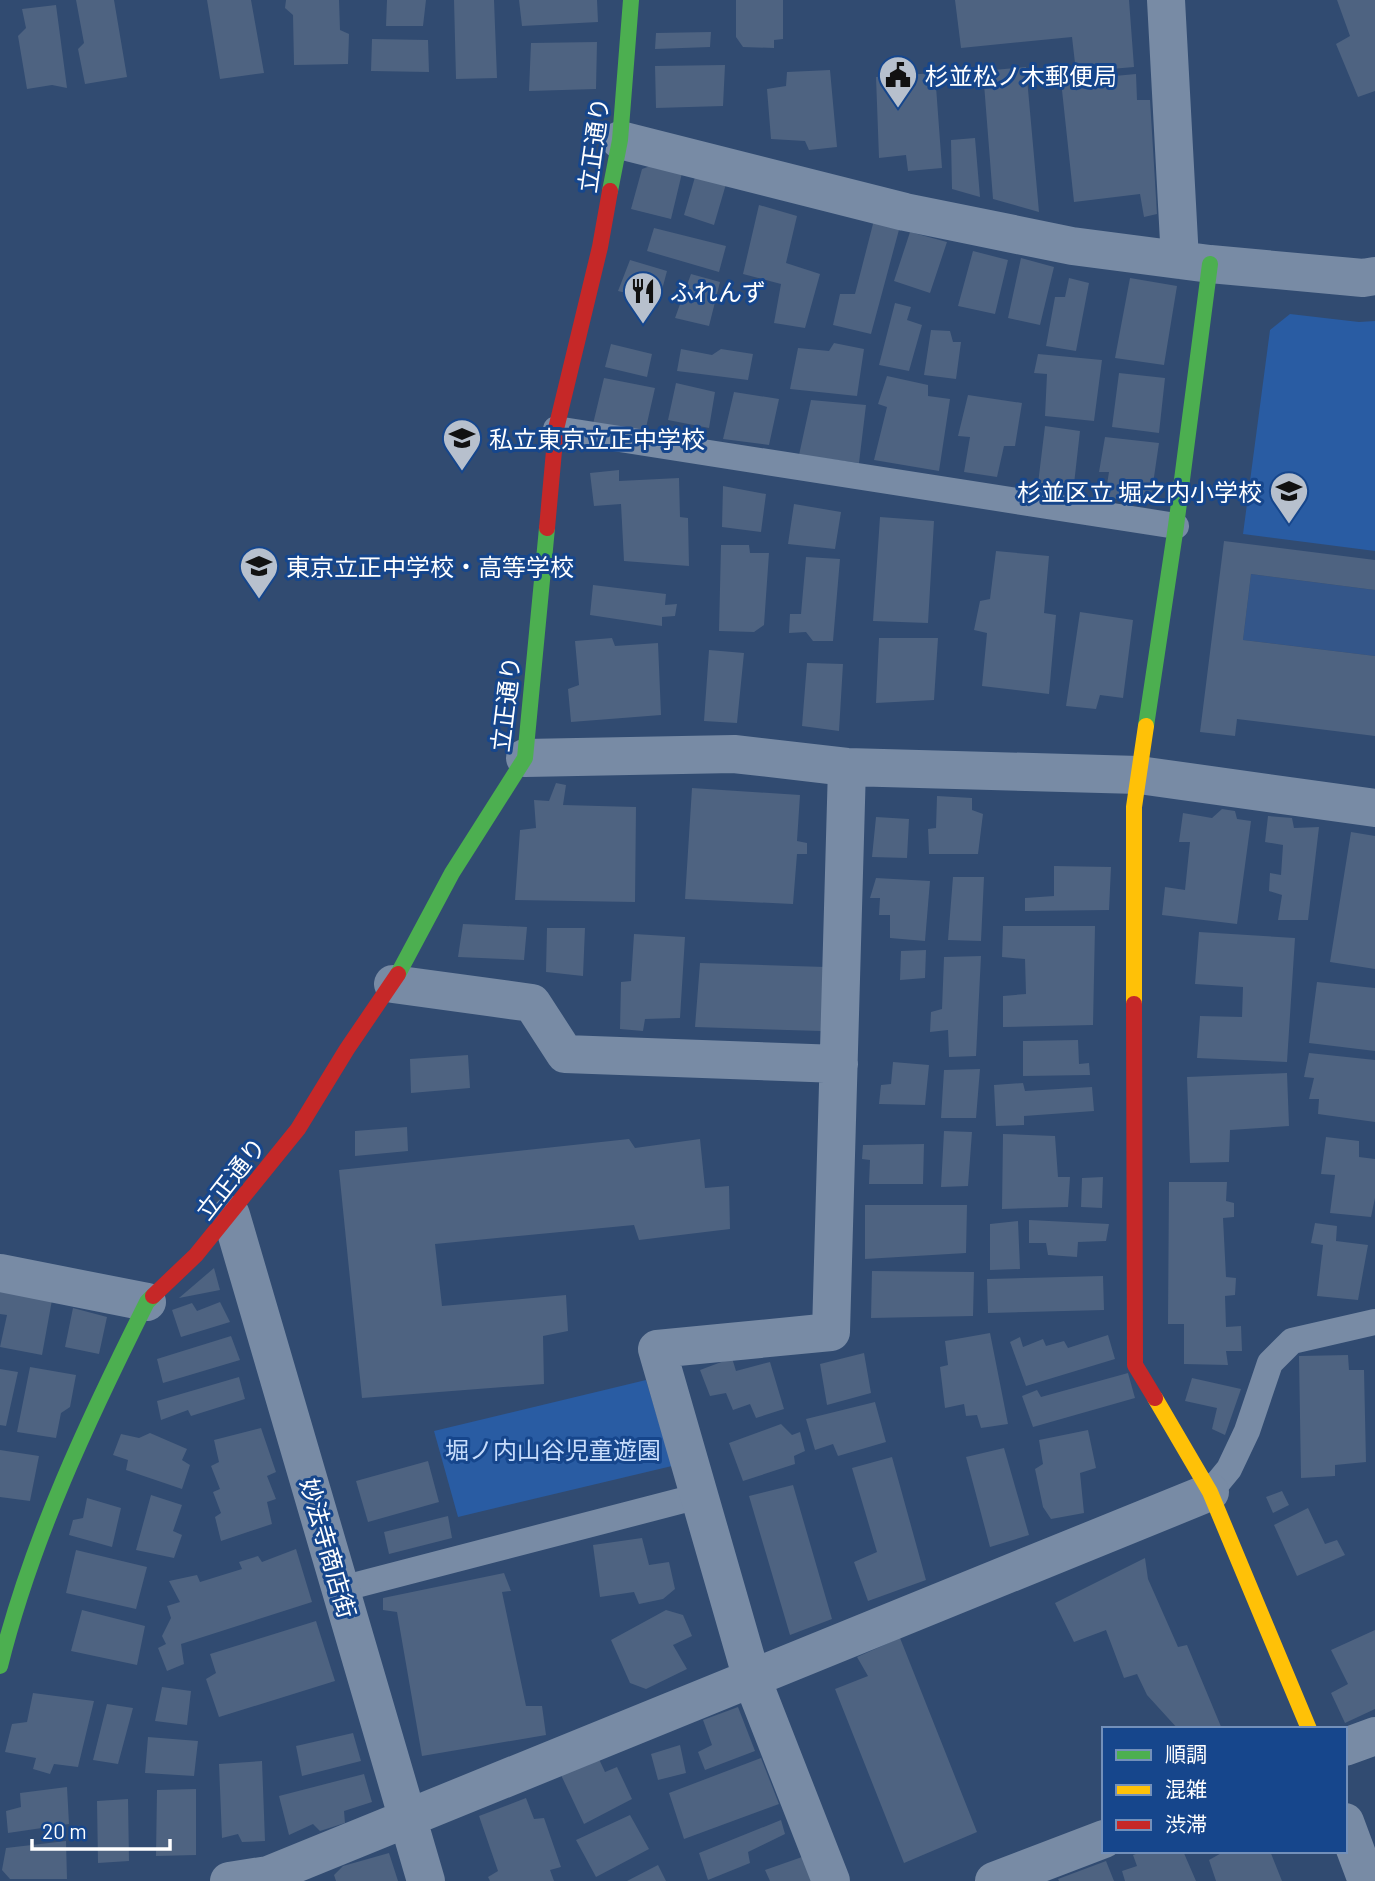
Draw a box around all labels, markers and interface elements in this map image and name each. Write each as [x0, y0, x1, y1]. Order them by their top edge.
public building icon: 杉並松ノ木郵便局 [877, 54, 919, 109]
place label: 杉並松ノ木郵便局 [925, 61, 1117, 90]
street label: 立正通り [572, 95, 614, 195]
restaurant icon: ふれんず [622, 270, 664, 325]
place label: ふれんず [670, 277, 766, 306]
school or university icon: 私立東京立正中学校 [441, 417, 483, 472]
place label: 私立東京立正中学校 [489, 424, 705, 453]
school or university icon: 杉並区立 堀之内小学校 [1268, 470, 1310, 525]
place label: 杉並区立 堀之内小学校 [1017, 477, 1262, 506]
school or university icon: 東京立正中学校・高等学校 [238, 545, 280, 600]
place label: 東京立正中学校・高等学校 [286, 552, 574, 581]
street label: 立正通り [485, 655, 525, 753]
street label: 立正通り [189, 1131, 271, 1225]
park label: 堀ノ内山谷児童遊園 [445, 1435, 661, 1464]
street label: 妙法寺商店街 [295, 1475, 363, 1621]
legend [1102, 1727, 1347, 1853]
text: 順調 [1165, 1741, 1207, 1766]
text: 混雑 [1165, 1776, 1207, 1801]
scale bar [32, 1808, 170, 1852]
text: 渋滞 [1165, 1811, 1207, 1836]
text: 20 m [42, 1818, 87, 1843]

